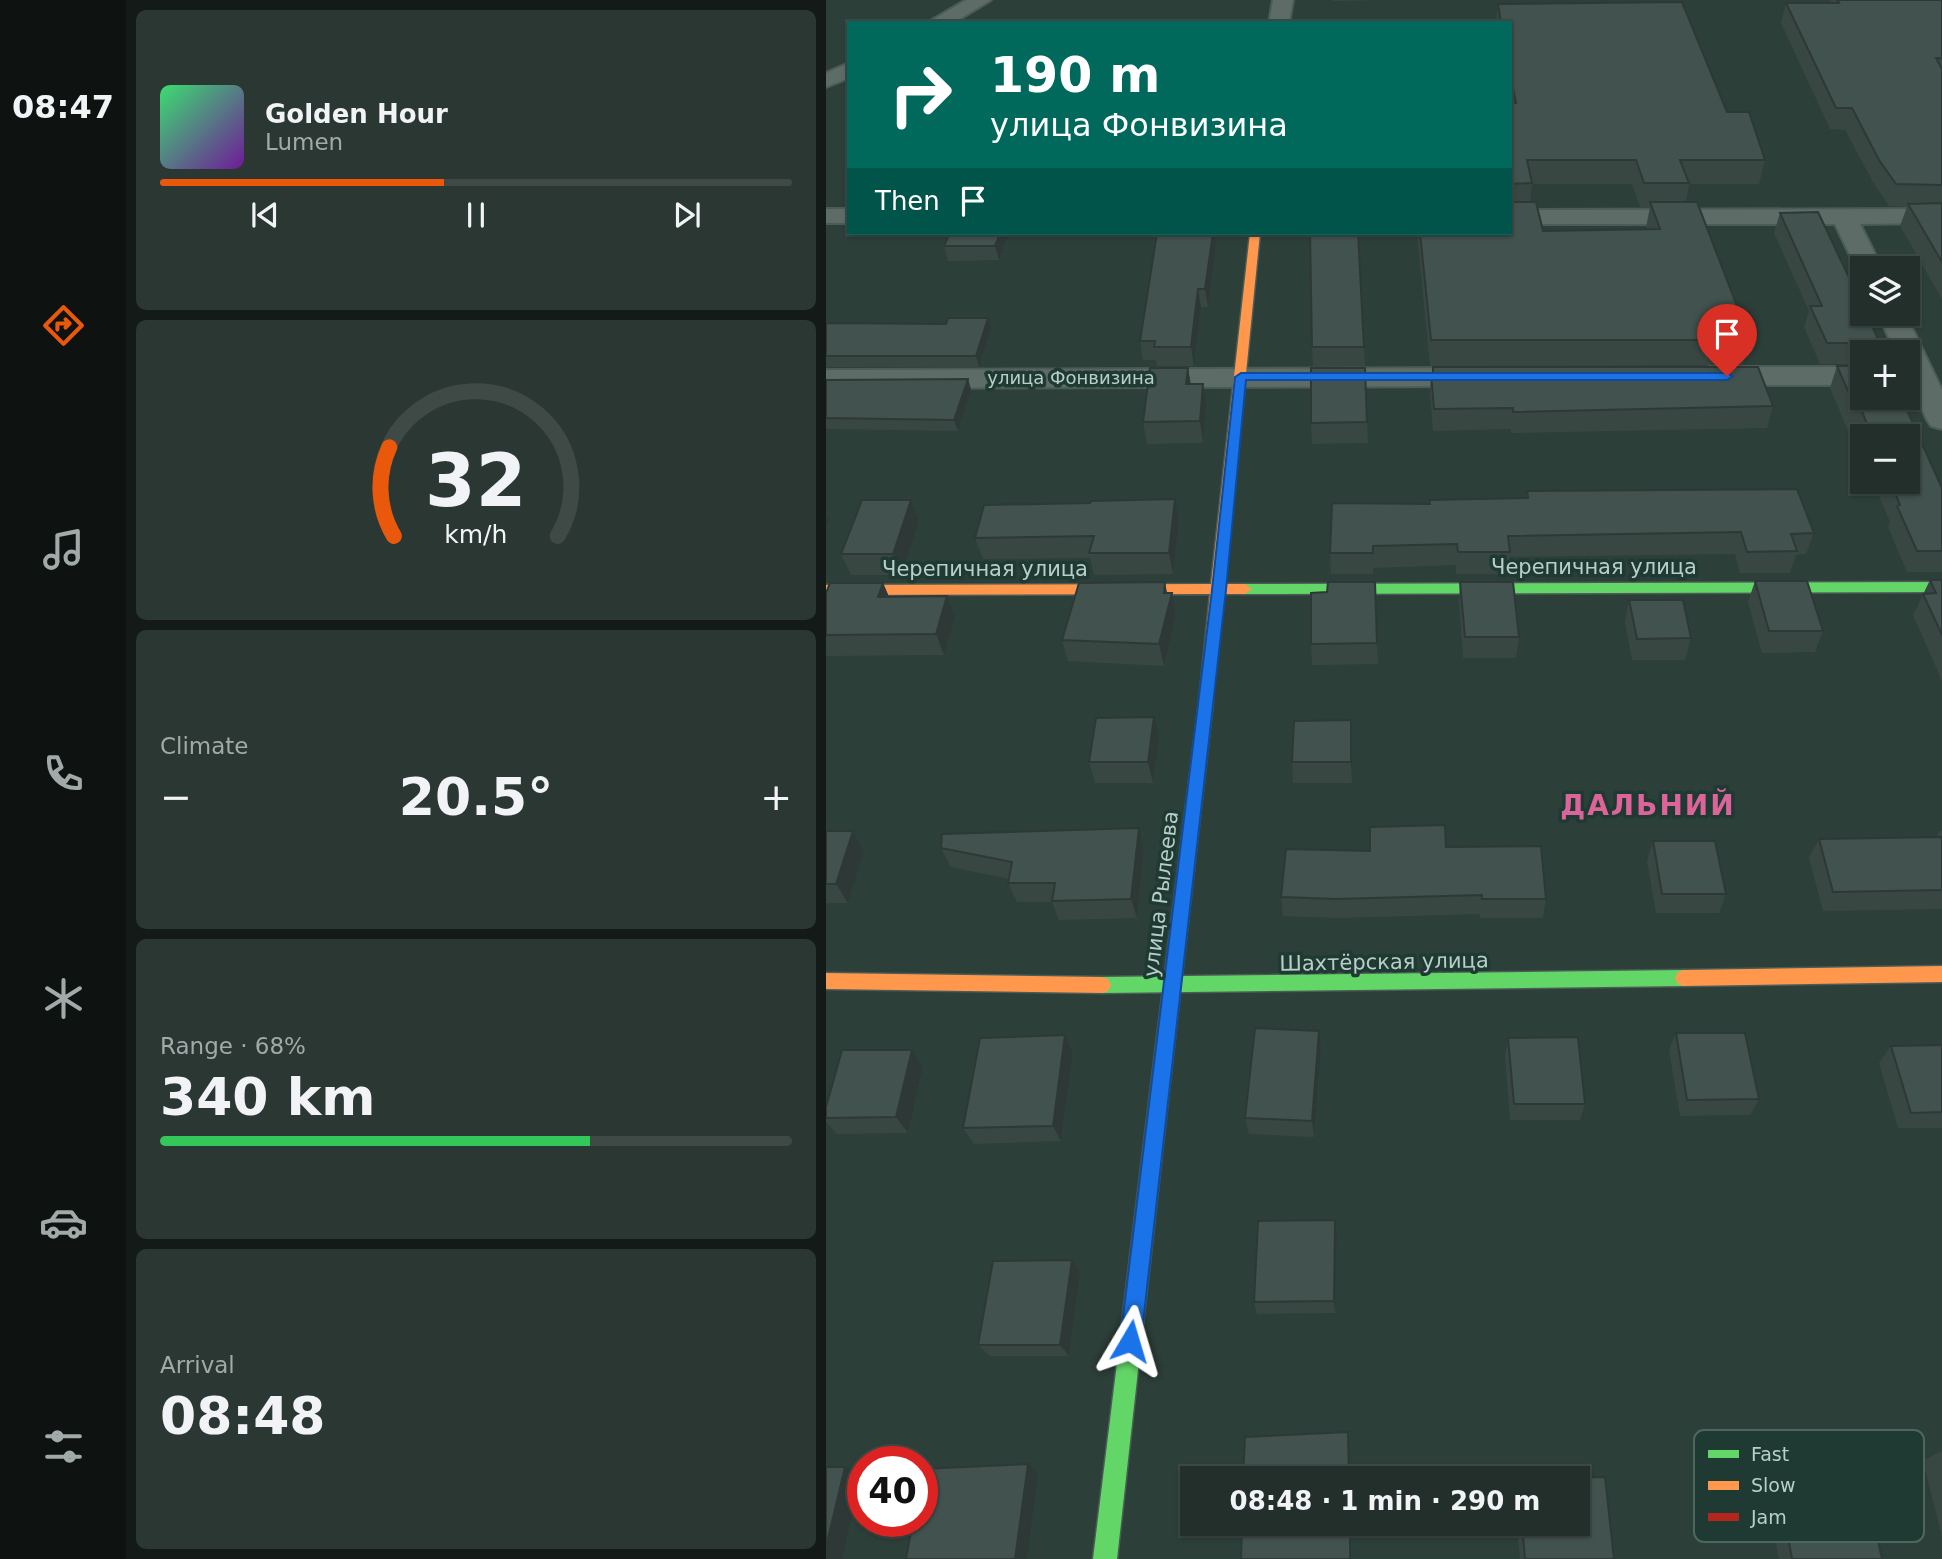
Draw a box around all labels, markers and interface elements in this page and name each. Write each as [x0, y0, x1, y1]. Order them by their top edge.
text: 190 m [990, 47, 1160, 104]
icon: right [875, 49, 966, 140]
text: 08:47 [12, 88, 114, 126]
text: Golden Hour [265, 99, 448, 129]
text: улица Фонвизина [990, 106, 1288, 144]
text: Lumen [265, 129, 343, 155]
icon: arrive [954, 182, 992, 220]
text: Then [875, 186, 940, 216]
icon: previous [246, 196, 284, 234]
icon: pause [457, 196, 495, 234]
icon: next [668, 196, 706, 234]
map controls [1850, 256, 1920, 494]
button: layers [1850, 256, 1920, 326]
icon: directions [39, 301, 88, 350]
pin [1697, 304, 1757, 376]
icon: arrive [1708, 315, 1746, 353]
button: + [1850, 340, 1920, 410]
street label: улица Фонвизина [987, 367, 1155, 388]
button: − [1850, 424, 1920, 494]
text: 32 [425, 438, 527, 523]
text: km/h [444, 519, 508, 548]
icon: music [39, 525, 88, 574]
street label: Черепичная улица [1491, 555, 1697, 579]
street label: Черепичная улица [882, 557, 1088, 581]
text: Climate [160, 733, 249, 759]
icon: phone [39, 749, 88, 798]
text: 20.5° [399, 767, 553, 827]
text: − [160, 775, 192, 819]
text: + [760, 775, 792, 819]
district label: ДАЛЬНИЙ [1560, 788, 1736, 822]
street label: улица Рылеева [1139, 810, 1183, 978]
street label: Шахтёрская улица [1279, 948, 1489, 976]
icon: climate [39, 974, 88, 1023]
text: Range · 68% [160, 1033, 306, 1059]
text: 340 km [160, 1067, 375, 1127]
icon: car [39, 1198, 88, 1247]
position arrow [1093, 1304, 1167, 1378]
text: Arrival [160, 1352, 235, 1378]
text: 08:48 [160, 1386, 326, 1446]
icon: filters [39, 1422, 88, 1471]
legend [1694, 1430, 1924, 1542]
text: Fast [1751, 1443, 1789, 1465]
speed limit sign: 40 [847, 1446, 938, 1537]
text: Slow [1751, 1474, 1796, 1496]
text: 08:48 · 1 min · 290 m [1230, 1486, 1540, 1516]
text: Jam [1750, 1506, 1787, 1528]

